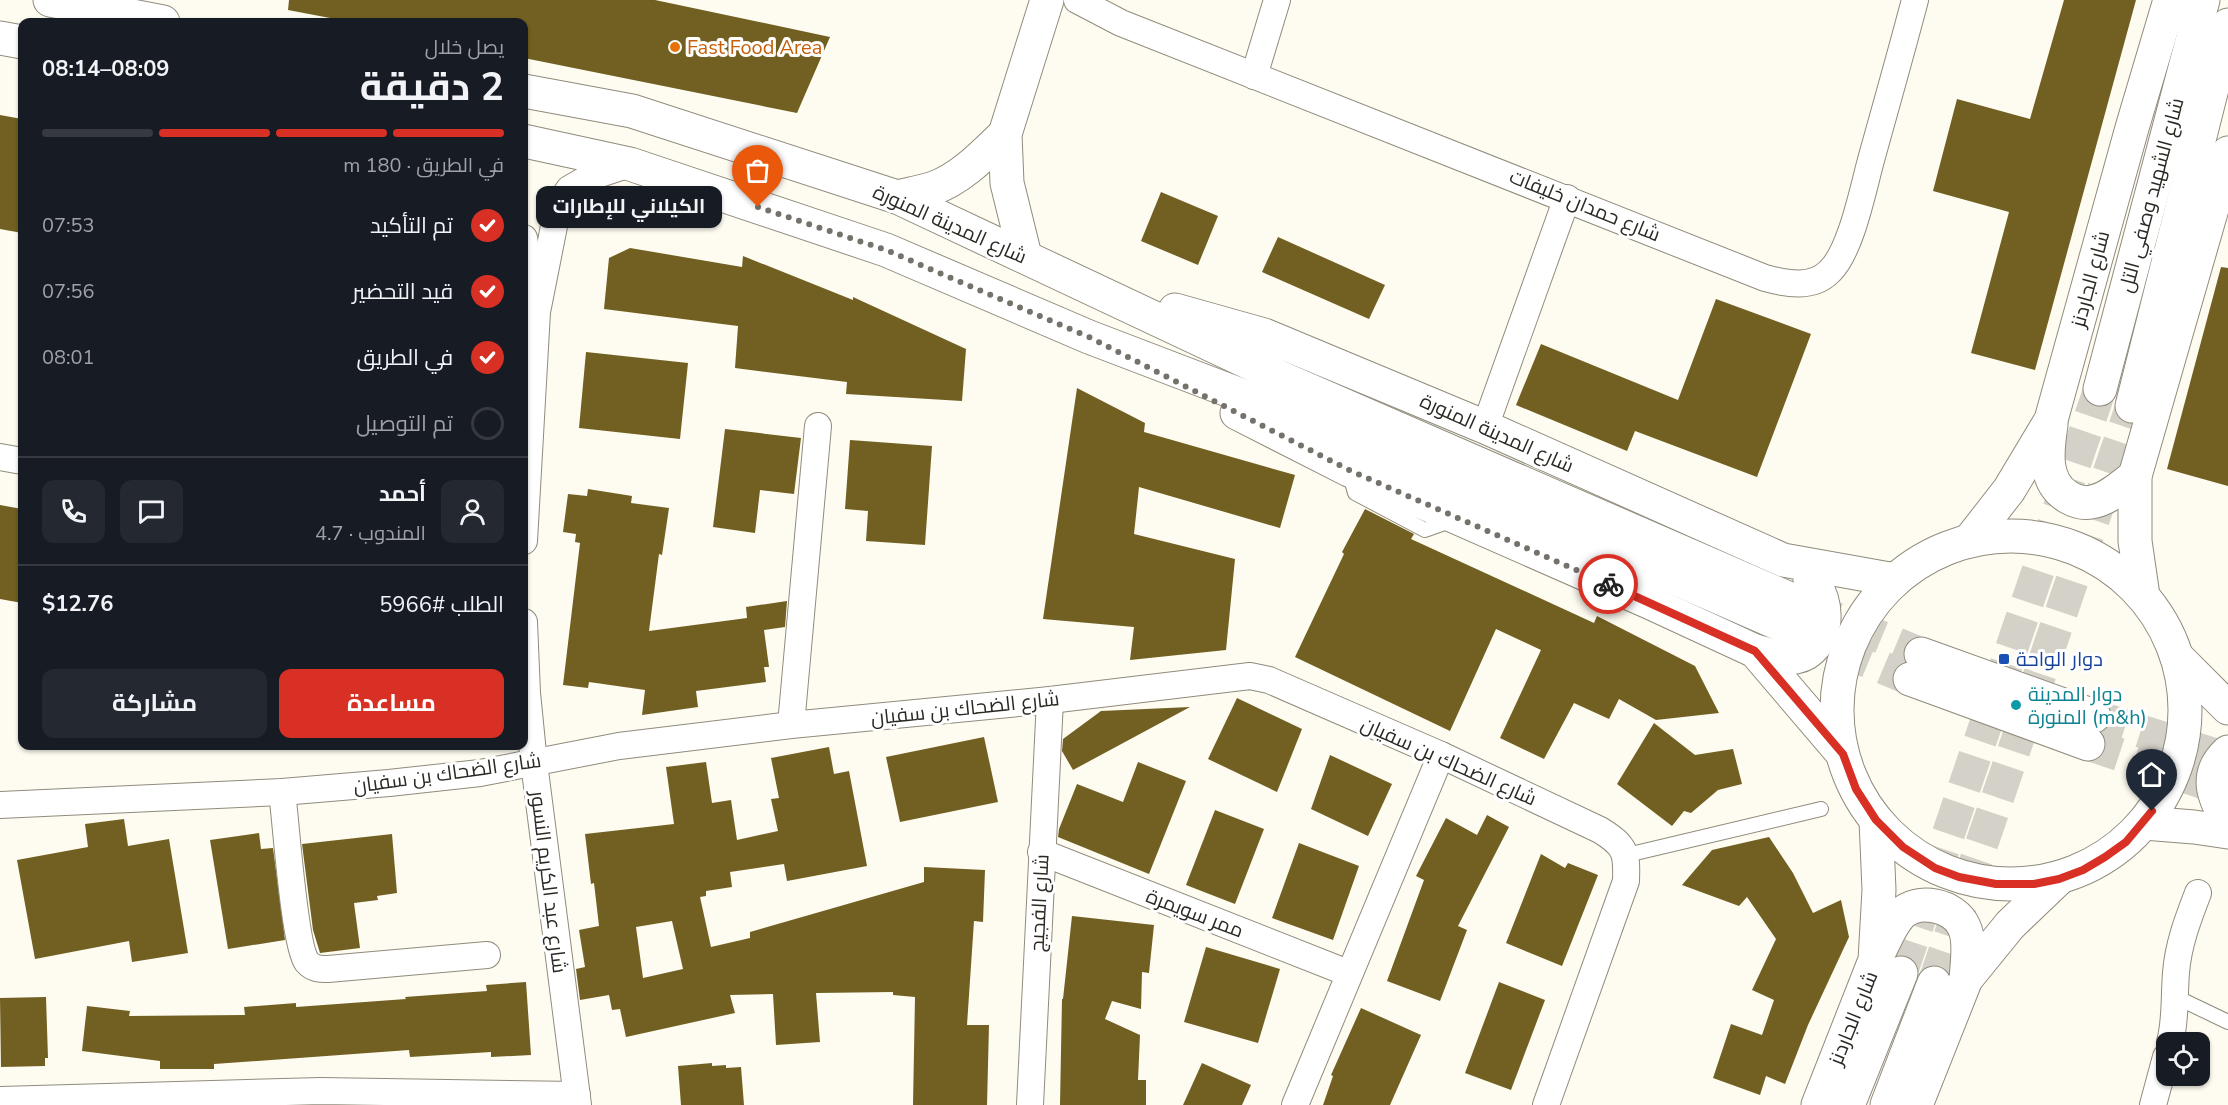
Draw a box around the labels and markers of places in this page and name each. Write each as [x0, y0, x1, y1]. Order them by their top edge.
place label: Fast Food Area [687, 34, 822, 61]
marker: Fast Food Area [668, 40, 682, 54]
pin [732, 145, 783, 207]
callout: الكيلاني للإطارات [536, 186, 722, 228]
place label: دوار الواحة [2016, 646, 2103, 673]
marker: دوار الواحة [1997, 652, 2011, 666]
place label: دوار المدينة المنورة (m&h) [2028, 681, 2147, 731]
marker: دوار المدينة المنورة (m&h) [2009, 698, 2023, 712]
pin [2126, 749, 2177, 811]

